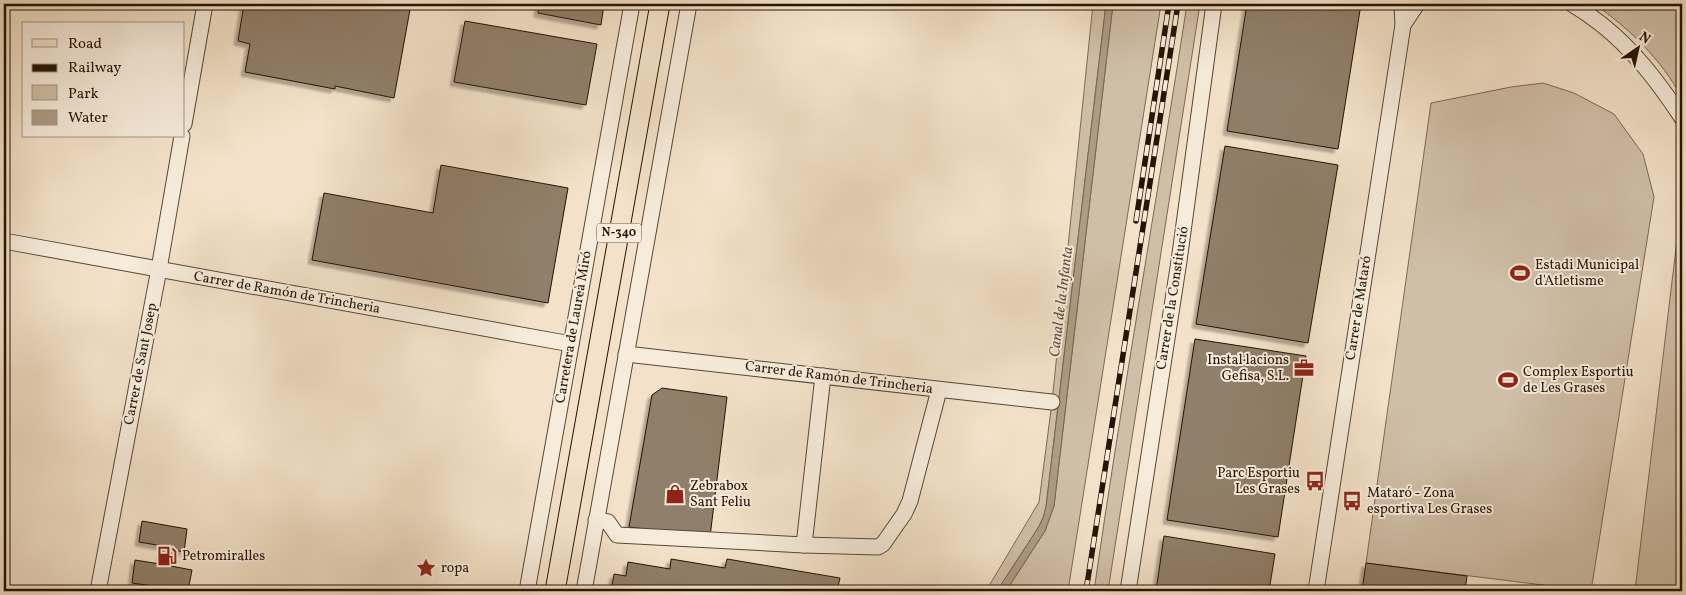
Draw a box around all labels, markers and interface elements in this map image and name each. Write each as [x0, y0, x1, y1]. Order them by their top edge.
legend [22, 22, 185, 138]
north arrow [1614, 22, 1664, 72]
text: N [1635, 28, 1654, 49]
text: Road [68, 34, 102, 55]
text: Railway [68, 58, 121, 79]
text: Park [68, 84, 99, 105]
text: Water [68, 108, 108, 129]
road number: N-340 [596, 224, 642, 242]
street label: Carrer de la Constitució [1152, 225, 1194, 371]
water label: Canal de la Infanta [1045, 246, 1079, 358]
street label: Carretera de Laureà Miró [551, 249, 597, 405]
street label: Carrer de Mataró [1341, 254, 1377, 362]
place label: Estadi Municipal d'Atletisme [1535, 256, 1639, 291]
sports icon: Estadi Municipal d'Atletisme [1509, 262, 1531, 284]
street label: Carrer de Ramón de Trincheria [192, 267, 382, 319]
street label: Carrer de Sant Josep [120, 301, 162, 427]
place label: Instal·lacions Gefisa, S.L. [1207, 351, 1289, 386]
street label: Carrer de Ramón de Trincheria [744, 357, 934, 399]
office icon: Instal·lacions Gefisa, S.L. [1293, 357, 1315, 379]
place label: Complex Esportiu de Les Grases [1523, 363, 1634, 398]
sports icon: Complex Esportiu de Les Grases [1497, 369, 1519, 391]
place label: Parc Esportiu Les Grases [1217, 464, 1300, 499]
bus stop icon: Parc Esportiu Les Grases [1304, 470, 1326, 492]
place label: Zebrabox Sant Feliu [690, 477, 751, 512]
shop icon: Zebrabox Sant Feliu [664, 483, 686, 505]
place label: Mataró - Zona esportiva Les Grases [1367, 484, 1492, 519]
bus stop icon: Mataró - Zona esportiva Les Grases [1341, 490, 1363, 512]
fuel station icon: Petromiralles [156, 545, 178, 567]
place label: Petromiralles [182, 547, 265, 566]
place icon: ropa [415, 557, 437, 579]
place label: ropa [441, 559, 469, 578]

